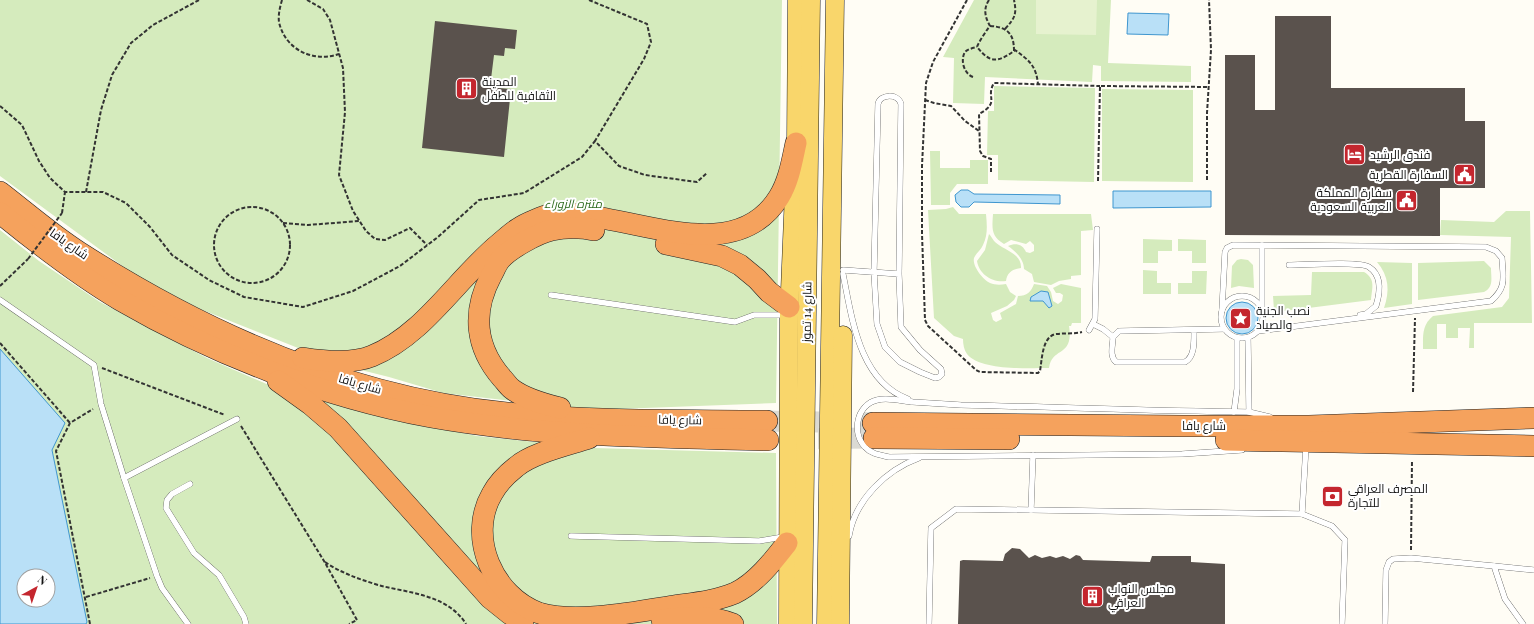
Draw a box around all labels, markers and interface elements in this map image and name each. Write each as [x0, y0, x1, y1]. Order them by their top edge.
place label: المدينة الثقافية للطفل [482, 73, 556, 103]
building icon: المدينة الثقافية للطفل [454, 76, 480, 102]
hotel icon: فندق الرشيد [1342, 142, 1368, 168]
place label: فندق الرشيد [1370, 146, 1431, 162]
public building icon: السفارة القطرية [1451, 162, 1477, 188]
place label: السفارة القطرية [1369, 166, 1448, 182]
place label: سفارة المملكة العربية السعودية [1310, 184, 1392, 214]
public building icon: سفارة المملكة العربية السعودية [1394, 187, 1420, 213]
park label: متنزه الزوراء [544, 195, 602, 211]
street label: شارع يافا [46, 224, 92, 263]
street label: شارع 14 تموز [797, 281, 816, 344]
place label: نصب الجنية والصياد [1256, 302, 1310, 332]
place icon: نصب الجنية والصياد [1228, 305, 1254, 331]
street label: شارع يافا [337, 369, 384, 398]
street label: شارع يافا [658, 411, 702, 428]
street label: شارع يافا [1182, 417, 1226, 434]
place label: المصرف العراقي للتجارة [1348, 480, 1428, 510]
bank icon: المصرف العراقي للتجارة [1319, 483, 1345, 509]
north arrow [16, 568, 56, 608]
text: N [35, 572, 51, 588]
place label: مجلس النواب العراقي [1108, 580, 1174, 613]
building icon: مجلس النواب العراقي [1079, 583, 1105, 609]

